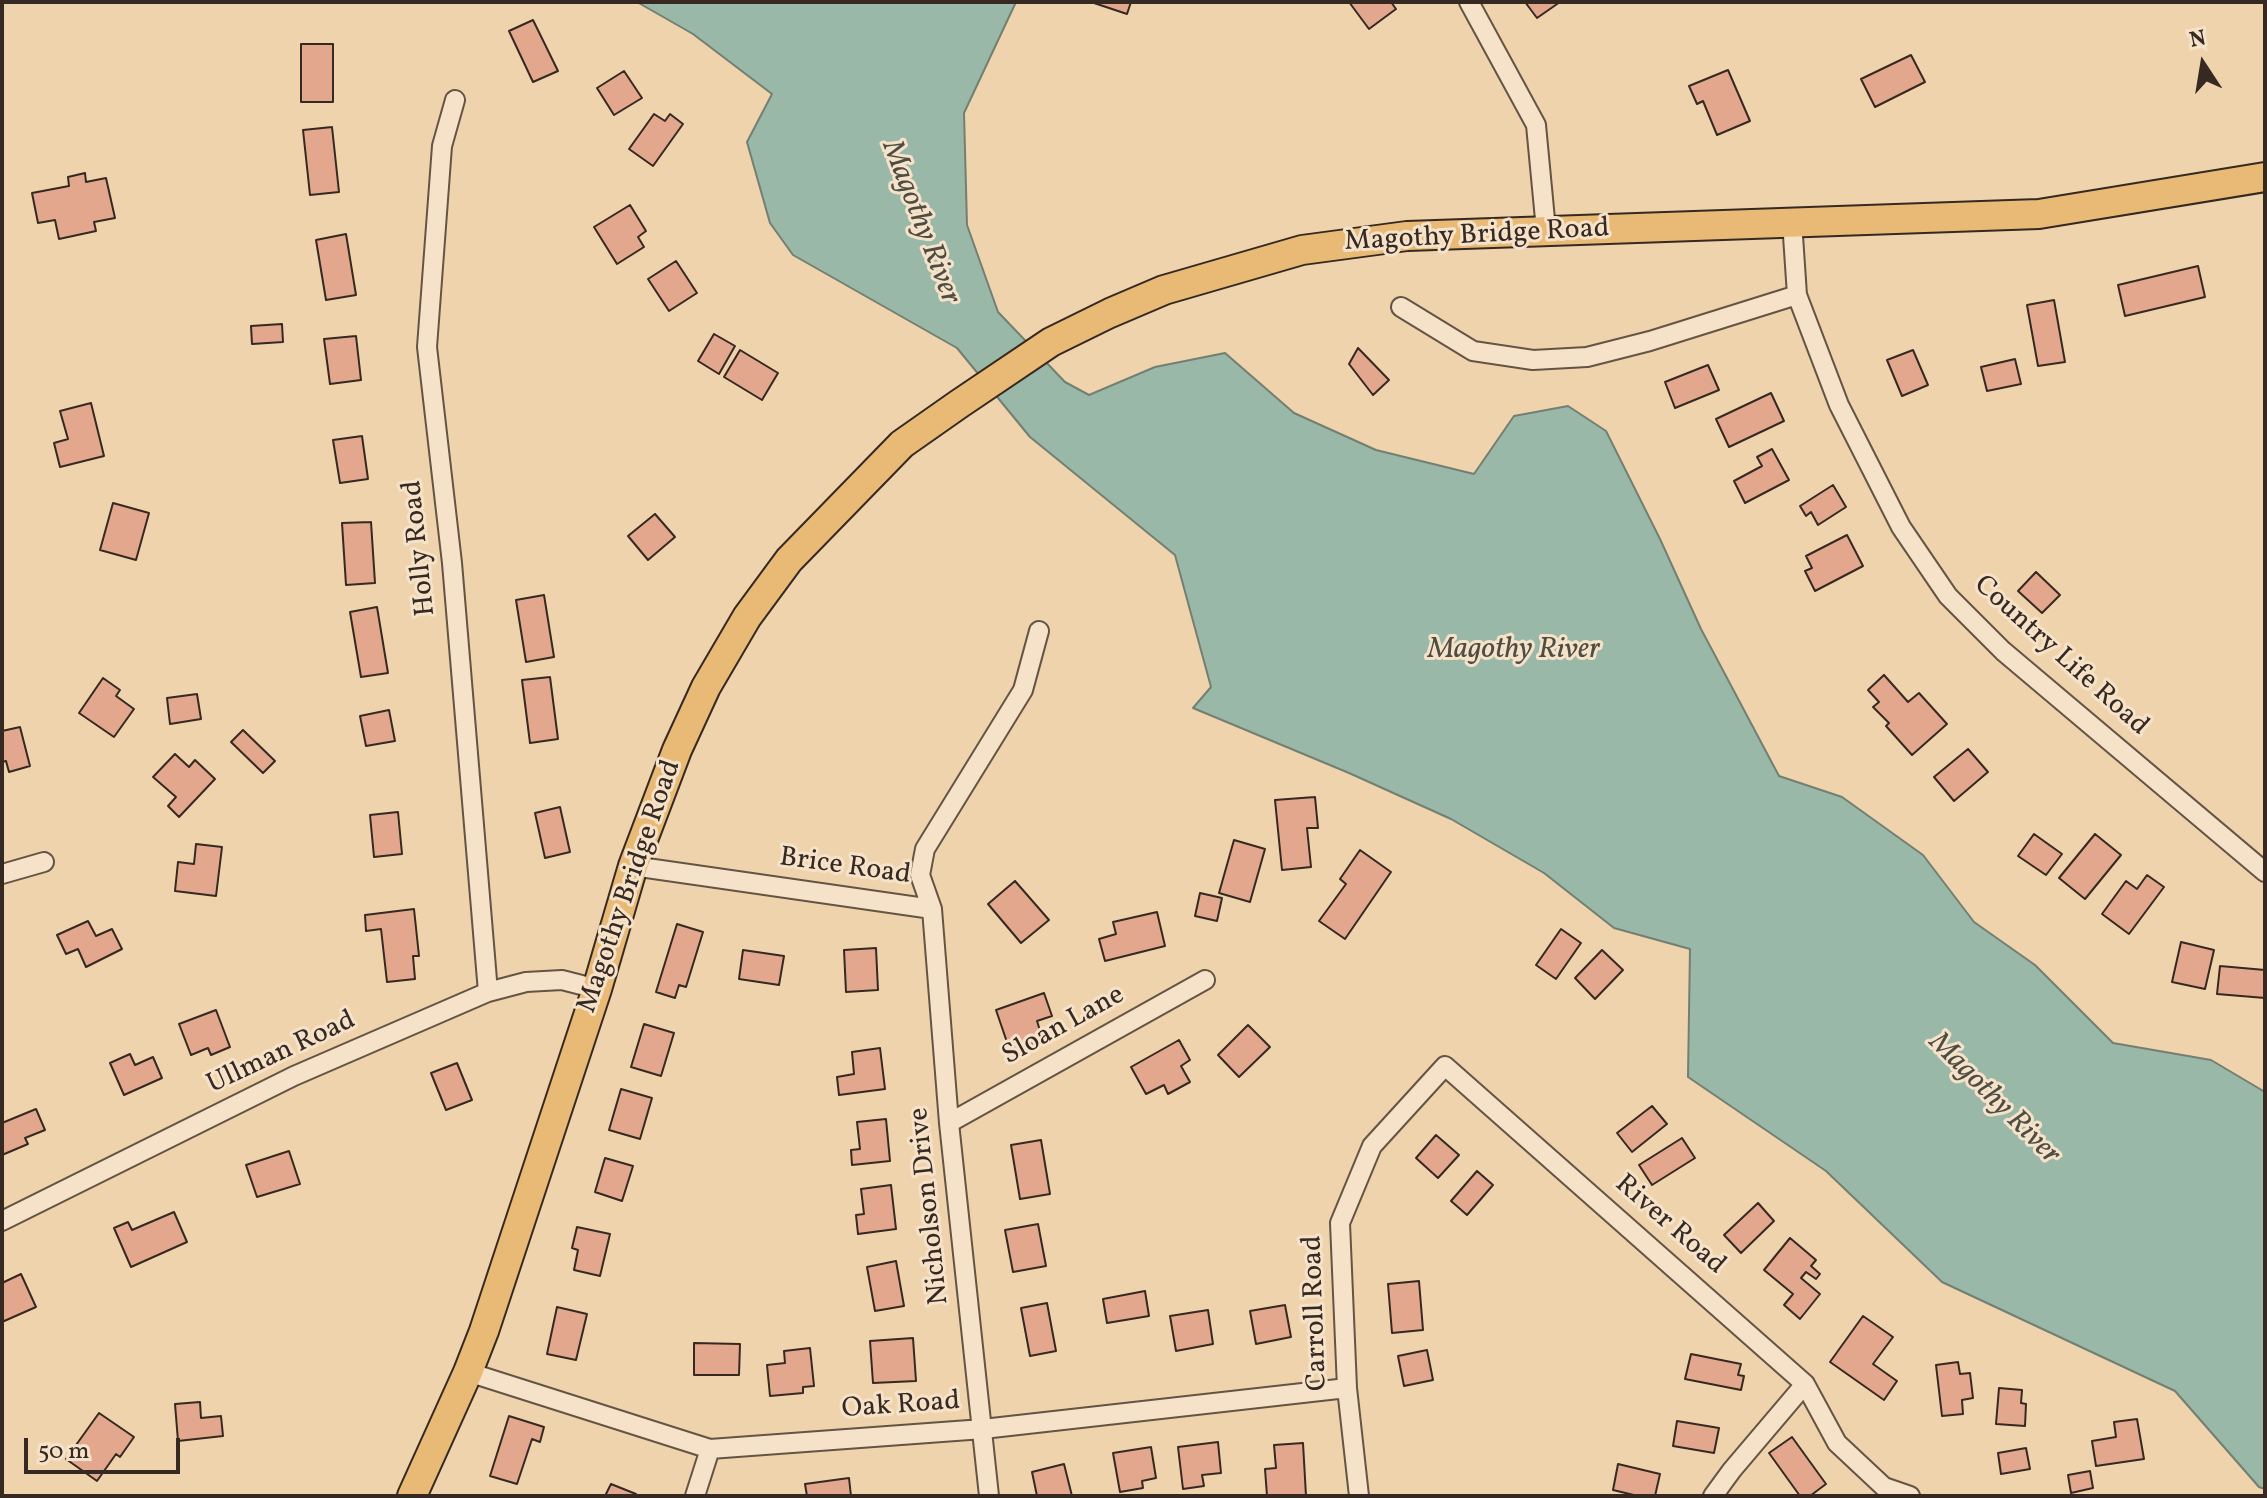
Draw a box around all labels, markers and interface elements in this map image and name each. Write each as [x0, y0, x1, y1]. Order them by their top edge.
text: N [2187, 23, 2209, 57]
north arrow [2163, 24, 2243, 104]
water label: Magothy River [871, 136, 967, 310]
street label: Magothy Bridge Road [1344, 213, 1610, 261]
street label: Holly Road [397, 478, 445, 618]
street label: Country Life Road [1966, 570, 2154, 744]
water label: Magothy River [1428, 633, 1600, 669]
street label: Magothy Bridge Road [572, 756, 690, 1018]
street label: Brice Road [777, 842, 913, 894]
street label: Sloan Lane [997, 980, 1131, 1074]
street label: Ullman Road [202, 1005, 362, 1103]
water label: Magothy River [1919, 1026, 2067, 1174]
street label: Nicholson Drive [904, 1106, 958, 1306]
street label: River Road [1607, 1169, 1731, 1283]
street label: Carroll Road [1297, 1235, 1337, 1391]
street label: Oak Road [841, 1386, 961, 1428]
scale bar [28, 1422, 184, 1472]
text: 50 m [38, 1435, 90, 1469]

